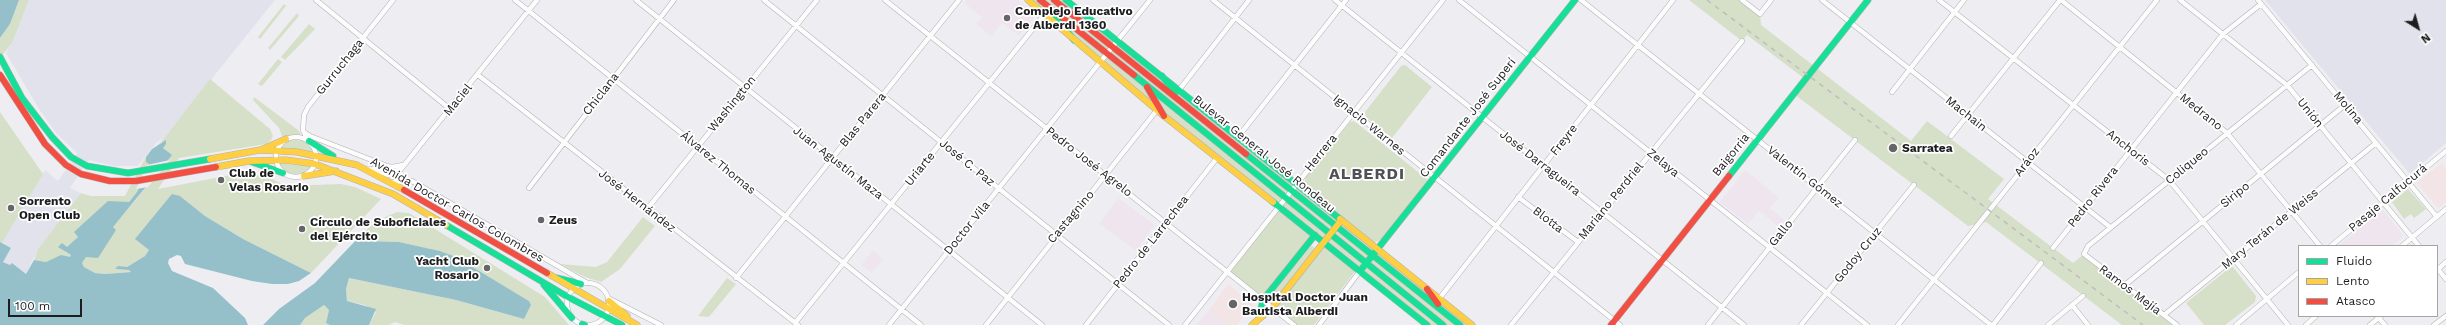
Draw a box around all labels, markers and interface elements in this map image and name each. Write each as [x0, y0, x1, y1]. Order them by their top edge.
place label: Complejo Educativo de Alberdi 1360 [1015, 4, 1133, 32]
north arrow [2398, 8, 2438, 48]
marker: Complejo Educativo de Alberdi 1360 [1002, 13, 1012, 23]
text: N [2418, 30, 2433, 46]
street label: Gurruchaga [313, 36, 367, 98]
street label: Comandante José Superí [1417, 55, 1519, 181]
street label: Chiclana [580, 70, 622, 118]
street label: Washington [705, 73, 759, 135]
street label: Maciel [441, 81, 475, 119]
street label: Molina [2330, 89, 2366, 127]
street label: Blas Parera [837, 90, 889, 150]
street label: Medrano [2177, 90, 2225, 134]
street label: Bulevar General José Rondeau [1190, 92, 1338, 216]
street label: Ignacio Warnes [1330, 92, 1408, 158]
street label: Machain [1942, 93, 1990, 135]
street label: Unión [2294, 95, 2326, 131]
street label: Freyre [1547, 121, 1581, 159]
street label: Juan Agustín Maza [790, 123, 886, 203]
street label: Pedro José Agrelo [1043, 124, 1135, 200]
street label: José Darragueira [1497, 127, 1583, 199]
street label: Anchoris [2103, 127, 2153, 169]
street label: Álvarez Thomas [678, 128, 758, 198]
street label: Herrera [1302, 131, 1340, 175]
street label: Baigorria [1709, 131, 1753, 179]
street label: José C. Paz [936, 136, 998, 190]
place label: Sarratea [1902, 141, 1953, 155]
marker: Sarratea [1887, 142, 1899, 154]
street label: Valentín Gómez [1764, 143, 1846, 211]
street label: Coliqueo [2163, 144, 2211, 188]
street label: Aráoz [2011, 145, 2043, 179]
street label: Zelaya [1644, 146, 1682, 180]
street label: Uriarte [902, 149, 938, 189]
street label: Avenida Doctor Carlos Colombres [368, 154, 546, 266]
street label: Mariano Perdriel [1575, 159, 1647, 243]
street label: Pasaje Calfucurá [2346, 161, 2430, 235]
district label: ALBERDI [1329, 164, 1405, 184]
street label: Pedro Rivera [2065, 164, 2121, 230]
place label: Club de Velas Rosario [229, 166, 309, 194]
street label: José Hernández [595, 166, 679, 236]
marker: Club de Velas Rosario [216, 175, 226, 185]
street label: Siripo [2217, 179, 2253, 211]
street label: Mary Terán de Weiss [2219, 185, 2321, 273]
street label: Castagnino [1045, 188, 1097, 246]
street label: Pedro de Larrechea [1110, 192, 1192, 292]
place label: Sorrento Open Club [19, 194, 80, 222]
street label: Doctor Vila [941, 198, 993, 258]
marker: Sorrento Open Club [6, 203, 16, 213]
street label: Blotta [1530, 204, 1566, 236]
place label: Zeus [549, 213, 577, 227]
place label: Círculo de Suboficiales del Ejército [310, 215, 446, 243]
marker: Zeus [536, 215, 546, 225]
street label: Gallo [1766, 217, 1796, 249]
marker: Círculo de Suboficiales del Ejército [297, 224, 307, 234]
street label: Godoy Cruz [1831, 224, 1885, 286]
legend [2298, 245, 2438, 317]
place label: Yacht Club Rosario [416, 254, 479, 282]
text: Fluido [2336, 254, 2372, 268]
street label: Ramos Mejía [2096, 262, 2164, 318]
marker: Yacht Club Rosario [482, 263, 492, 273]
text: Lento [2336, 274, 2370, 288]
place label: Hospital Doctor Juan Bautista Alberdi [1242, 290, 1368, 318]
scale bar [10, 291, 84, 317]
text: Atasco [2336, 294, 2376, 308]
marker: Hospital Doctor Juan Bautista Alberdi [1227, 298, 1239, 310]
text: 100 m [15, 299, 50, 313]

